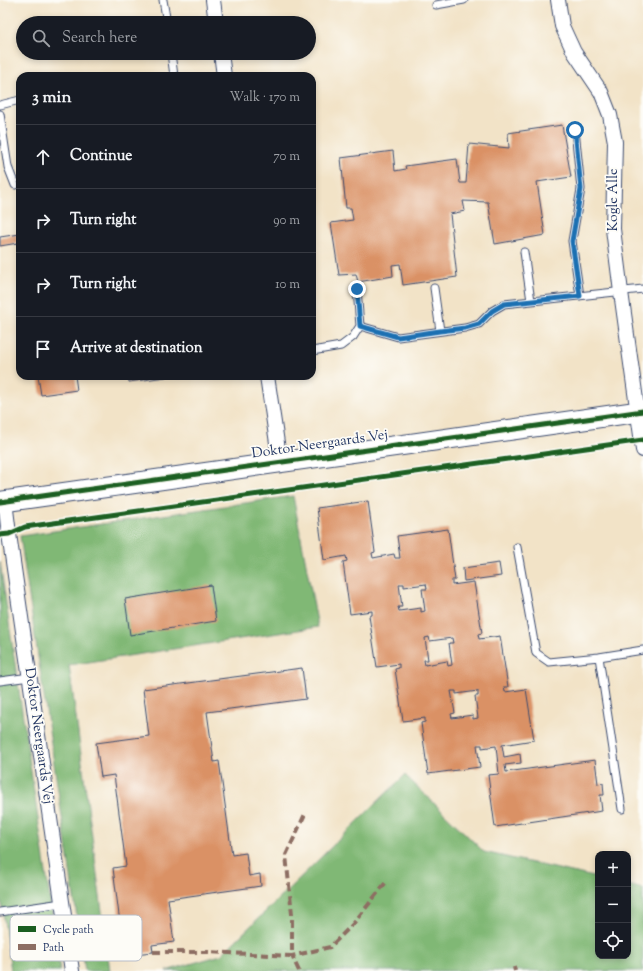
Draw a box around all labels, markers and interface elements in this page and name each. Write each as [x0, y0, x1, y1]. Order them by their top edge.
search box [16, 16, 316, 60]
icon: search [30, 27, 52, 49]
text: Search here [62, 28, 137, 49]
text: 3 min [32, 86, 71, 110]
text: Walk · 170 m [230, 89, 300, 107]
route start [566, 121, 584, 139]
icon: ahead [32, 146, 54, 168]
text: Continue [70, 146, 132, 167]
text: 70 m [273, 148, 300, 166]
street label: Kogle Alle [604, 169, 624, 231]
icon: right [32, 210, 54, 232]
text: Turn right [70, 210, 136, 231]
text: 90 m [273, 212, 300, 230]
icon: right [32, 274, 54, 296]
text: Turn right [70, 274, 136, 295]
text: 10 m [275, 276, 300, 294]
route end [348, 280, 366, 298]
icon: arrive [32, 338, 54, 360]
text: Arrive at destination [70, 338, 203, 359]
street label: Doktor Neergaards Vej [250, 426, 390, 464]
street label: Doktor Neergaards Vej [19, 666, 57, 806]
map controls [595, 851, 631, 959]
button: + [595, 851, 631, 887]
button: − [595, 887, 631, 923]
legend [10, 915, 142, 961]
text: Cycle path [43, 922, 94, 938]
button: locate [595, 923, 631, 959]
text: Path [43, 940, 65, 956]

